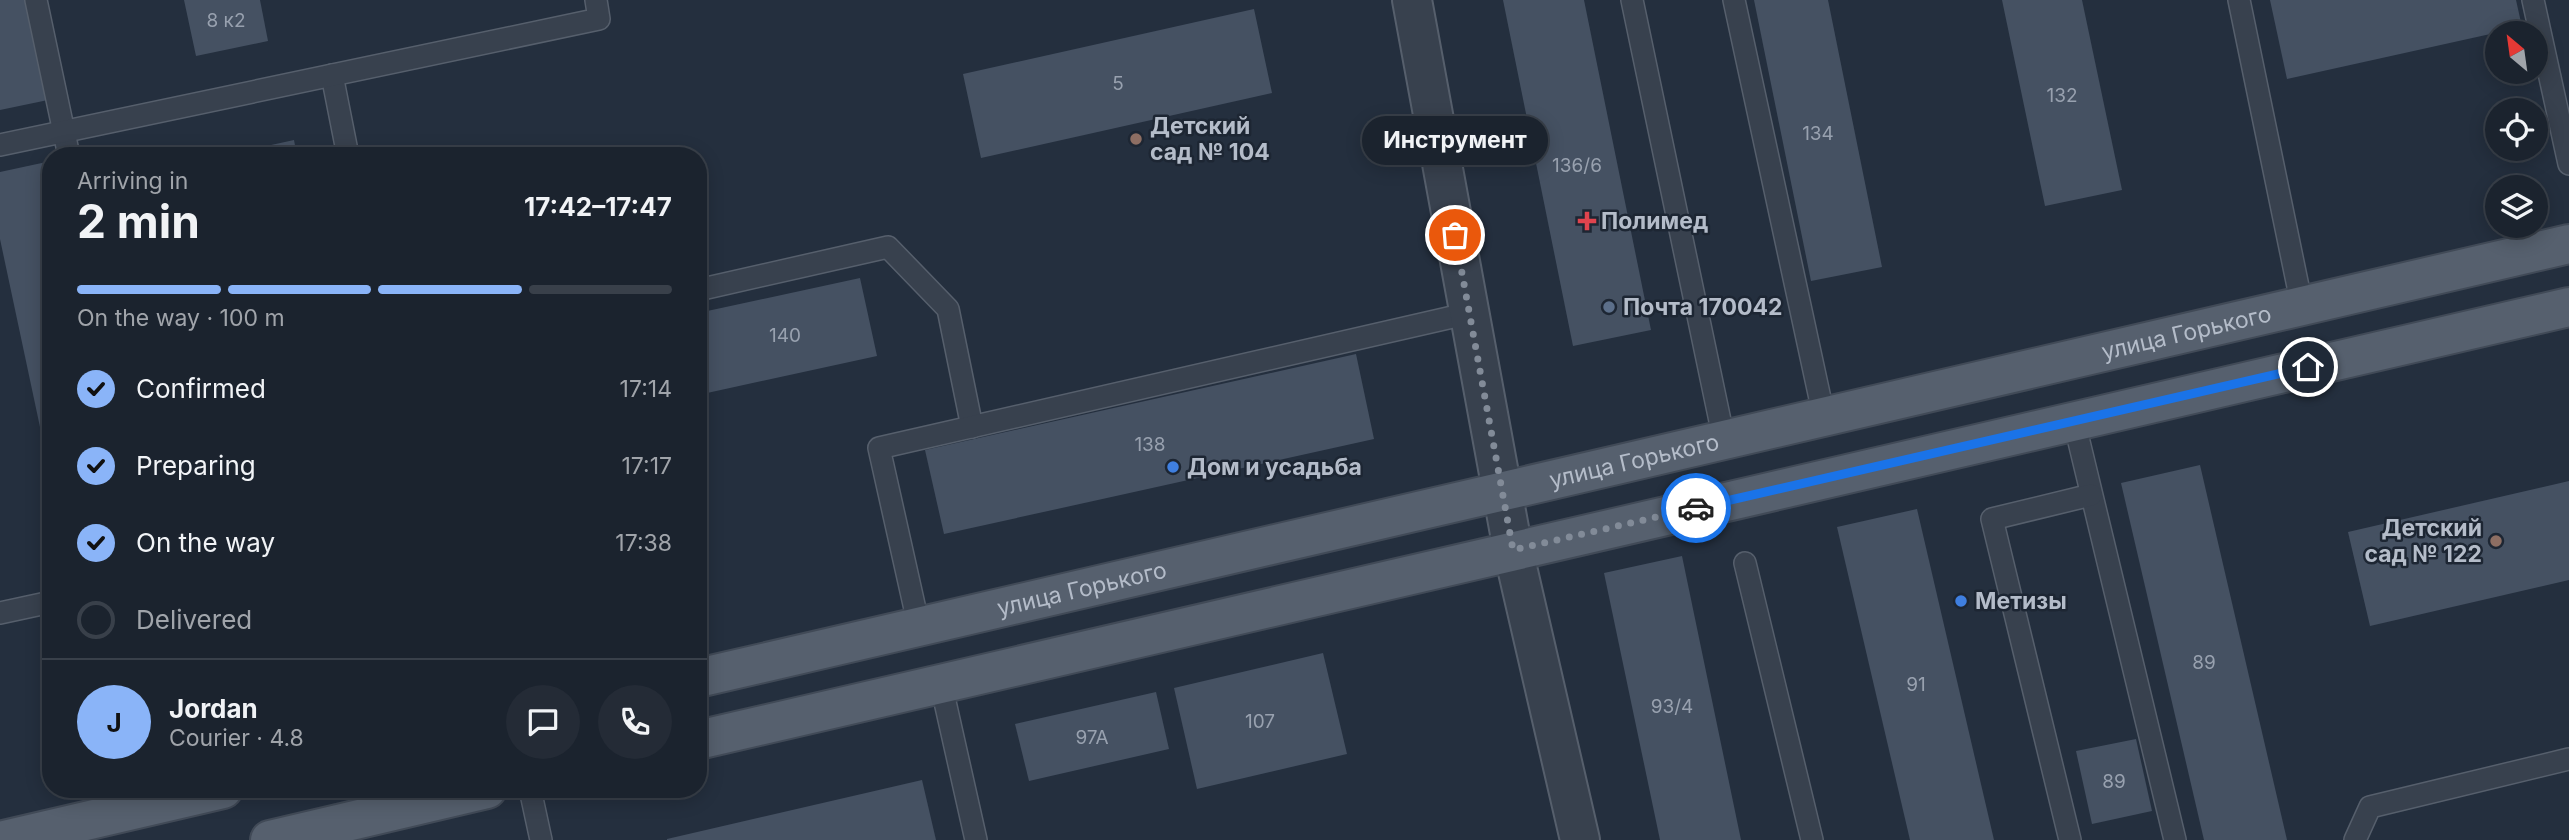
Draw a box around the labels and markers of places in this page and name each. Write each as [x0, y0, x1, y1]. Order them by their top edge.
place label: Детский сад № 104 [1150, 112, 1270, 166]
callout: Инструмент [1362, 116, 1548, 165]
marker: Детский сад № 104 [1128, 131, 1144, 147]
pin [1425, 205, 1485, 265]
place label: Полимед [1601, 207, 1708, 235]
marker: Полимед [1579, 213, 1595, 229]
place label: Почта 170042 [1623, 293, 1783, 321]
marker: Почта 170042 [1601, 299, 1617, 315]
pin [2278, 337, 2338, 397]
place label: Дом и усадьба [1187, 453, 1362, 481]
marker: Дом и усадьба [1165, 459, 1181, 475]
place label: Детский сад № 122 [2364, 514, 2482, 568]
marker: Детский сад № 122 [2488, 533, 2504, 549]
place label: Метизы [1975, 587, 2067, 615]
marker: Метизы [1953, 593, 1969, 609]

